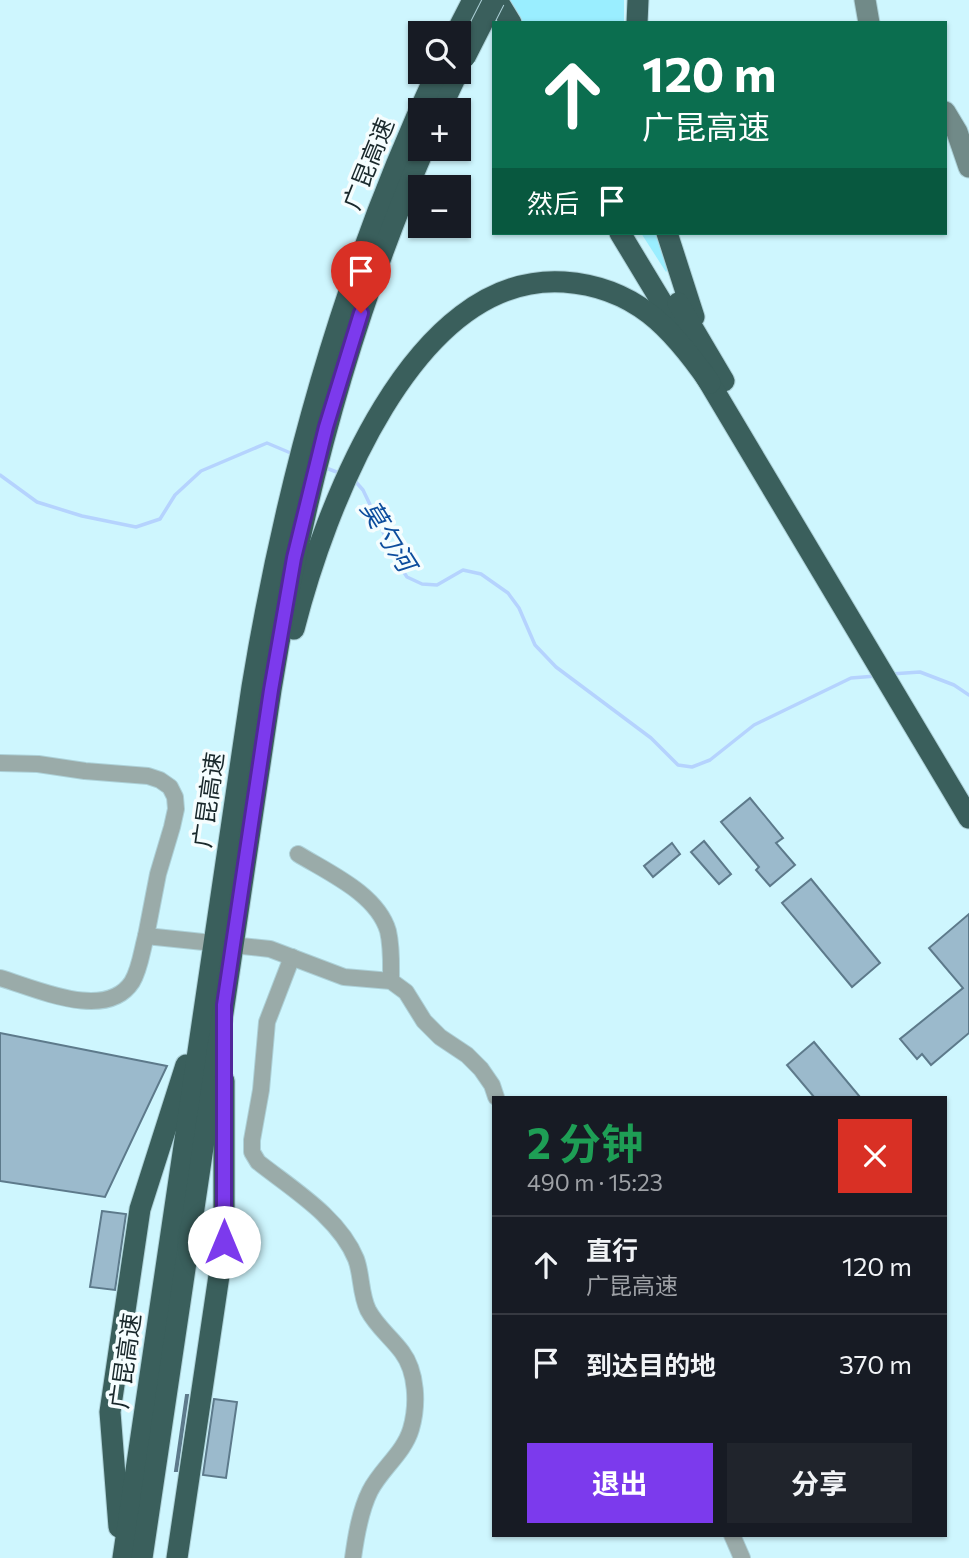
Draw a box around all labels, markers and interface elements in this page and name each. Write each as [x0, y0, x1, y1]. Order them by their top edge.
map controls [408, 21, 471, 238]
button: search [408, 21, 471, 84]
text: 120 m [642, 42, 776, 102]
icon: ahead [527, 49, 618, 140]
button: + [408, 98, 471, 161]
text: 广昆高速 [642, 106, 770, 146]
street label: 广昆高速 [336, 114, 399, 213]
button: − [408, 175, 471, 238]
icon: arrive [593, 182, 631, 220]
text: 然后 [527, 187, 579, 218]
pin [331, 241, 391, 313]
icon: arrive [342, 252, 380, 290]
water label: 莫勺河 [355, 494, 426, 581]
street label: 广昆高速 [186, 750, 229, 849]
text: 2 分钟 [527, 1116, 643, 1168]
button: close [838, 1119, 912, 1193]
text: 490 m · 15:23 [527, 1168, 663, 1196]
position arrow [187, 1205, 261, 1279]
text: 直行 [586, 1234, 638, 1265]
icon: ahead [527, 1246, 565, 1284]
text: 120 m [842, 1250, 912, 1281]
text: 广昆高速 [586, 1271, 678, 1299]
street label: 广昆高速 [103, 1311, 146, 1410]
icon: arrive [527, 1344, 565, 1382]
text: 370 m [839, 1348, 912, 1379]
text: 到达目的地 [586, 1349, 716, 1380]
button: 退出 [527, 1443, 713, 1523]
button: 分享 [727, 1443, 912, 1523]

